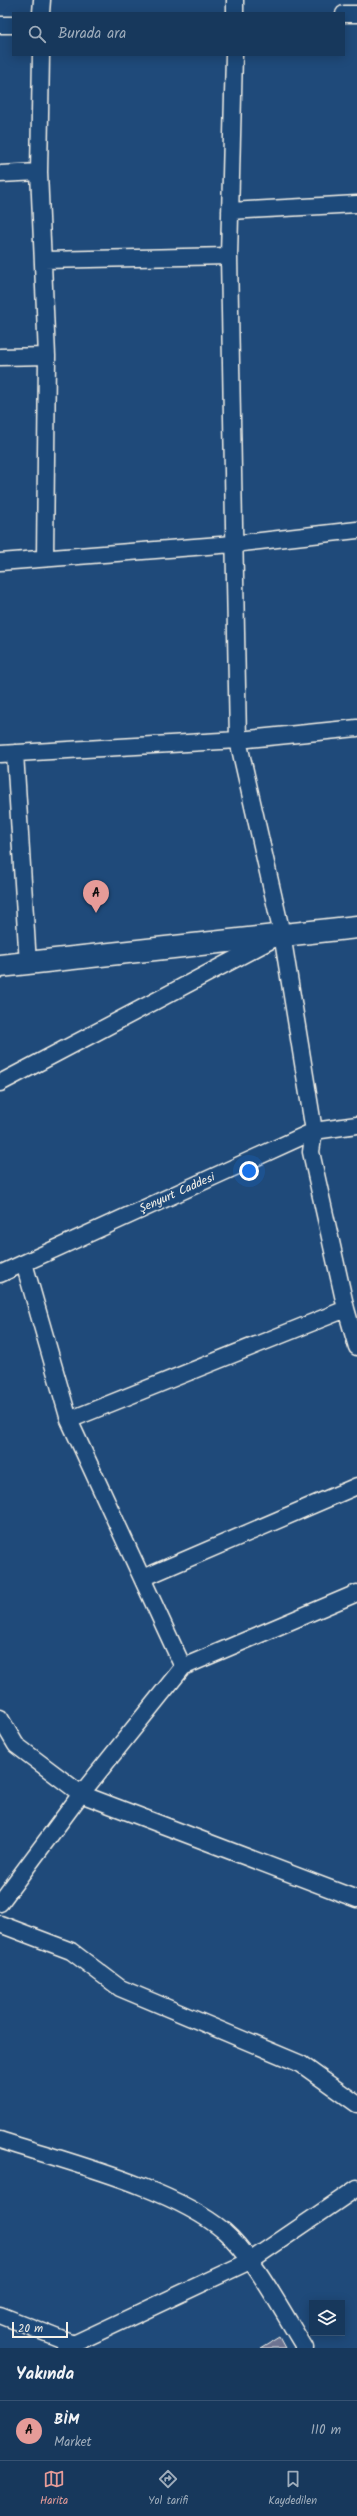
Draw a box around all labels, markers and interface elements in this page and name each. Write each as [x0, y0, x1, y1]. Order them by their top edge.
search box [12, 12, 345, 56]
text: Burada ara [58, 22, 126, 46]
icon: search [26, 23, 48, 45]
pin: A [83, 880, 109, 913]
your location [239, 1161, 259, 1181]
street label: Şenyurt Caddesi [136, 1167, 219, 1218]
map controls [309, 2300, 345, 2336]
button: layers [309, 2300, 345, 2336]
scale bar [12, 2320, 68, 2339]
text: 20 m [18, 2320, 43, 2338]
text: Yakında [16, 2361, 74, 2388]
text: BİM [54, 2408, 79, 2432]
text: A [25, 2420, 33, 2441]
text: 110 m [311, 2420, 341, 2441]
text: Market [54, 2432, 92, 2453]
tab: Harita [40, 2468, 68, 2510]
tab: Yol tarifi [148, 2468, 188, 2510]
tab: Kaydedilen [268, 2468, 317, 2510]

